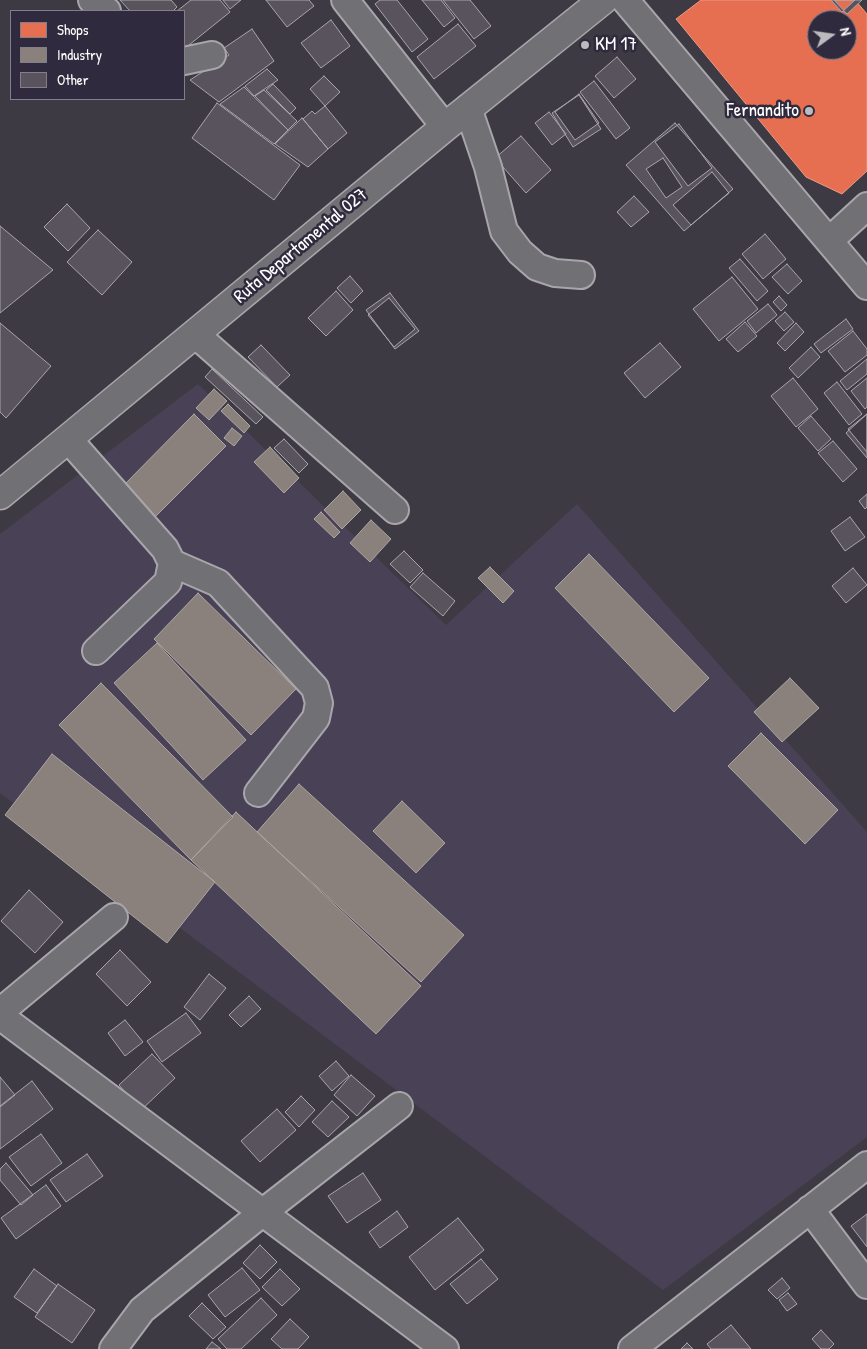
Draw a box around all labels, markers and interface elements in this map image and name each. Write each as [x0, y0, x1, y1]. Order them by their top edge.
legend [10, 10, 185, 100]
north arrow [807, 10, 857, 60]
text: Shops [57, 19, 88, 40]
text: N [836, 26, 856, 37]
place label: KM 17 [595, 34, 637, 56]
marker: KM 17 [579, 39, 591, 51]
text: Industry [57, 44, 102, 65]
text: Other [57, 69, 89, 90]
place label: Fernandito [727, 100, 799, 122]
marker: Fernandito [803, 105, 815, 117]
street label: Ruta Departamental 027 [230, 183, 372, 309]

